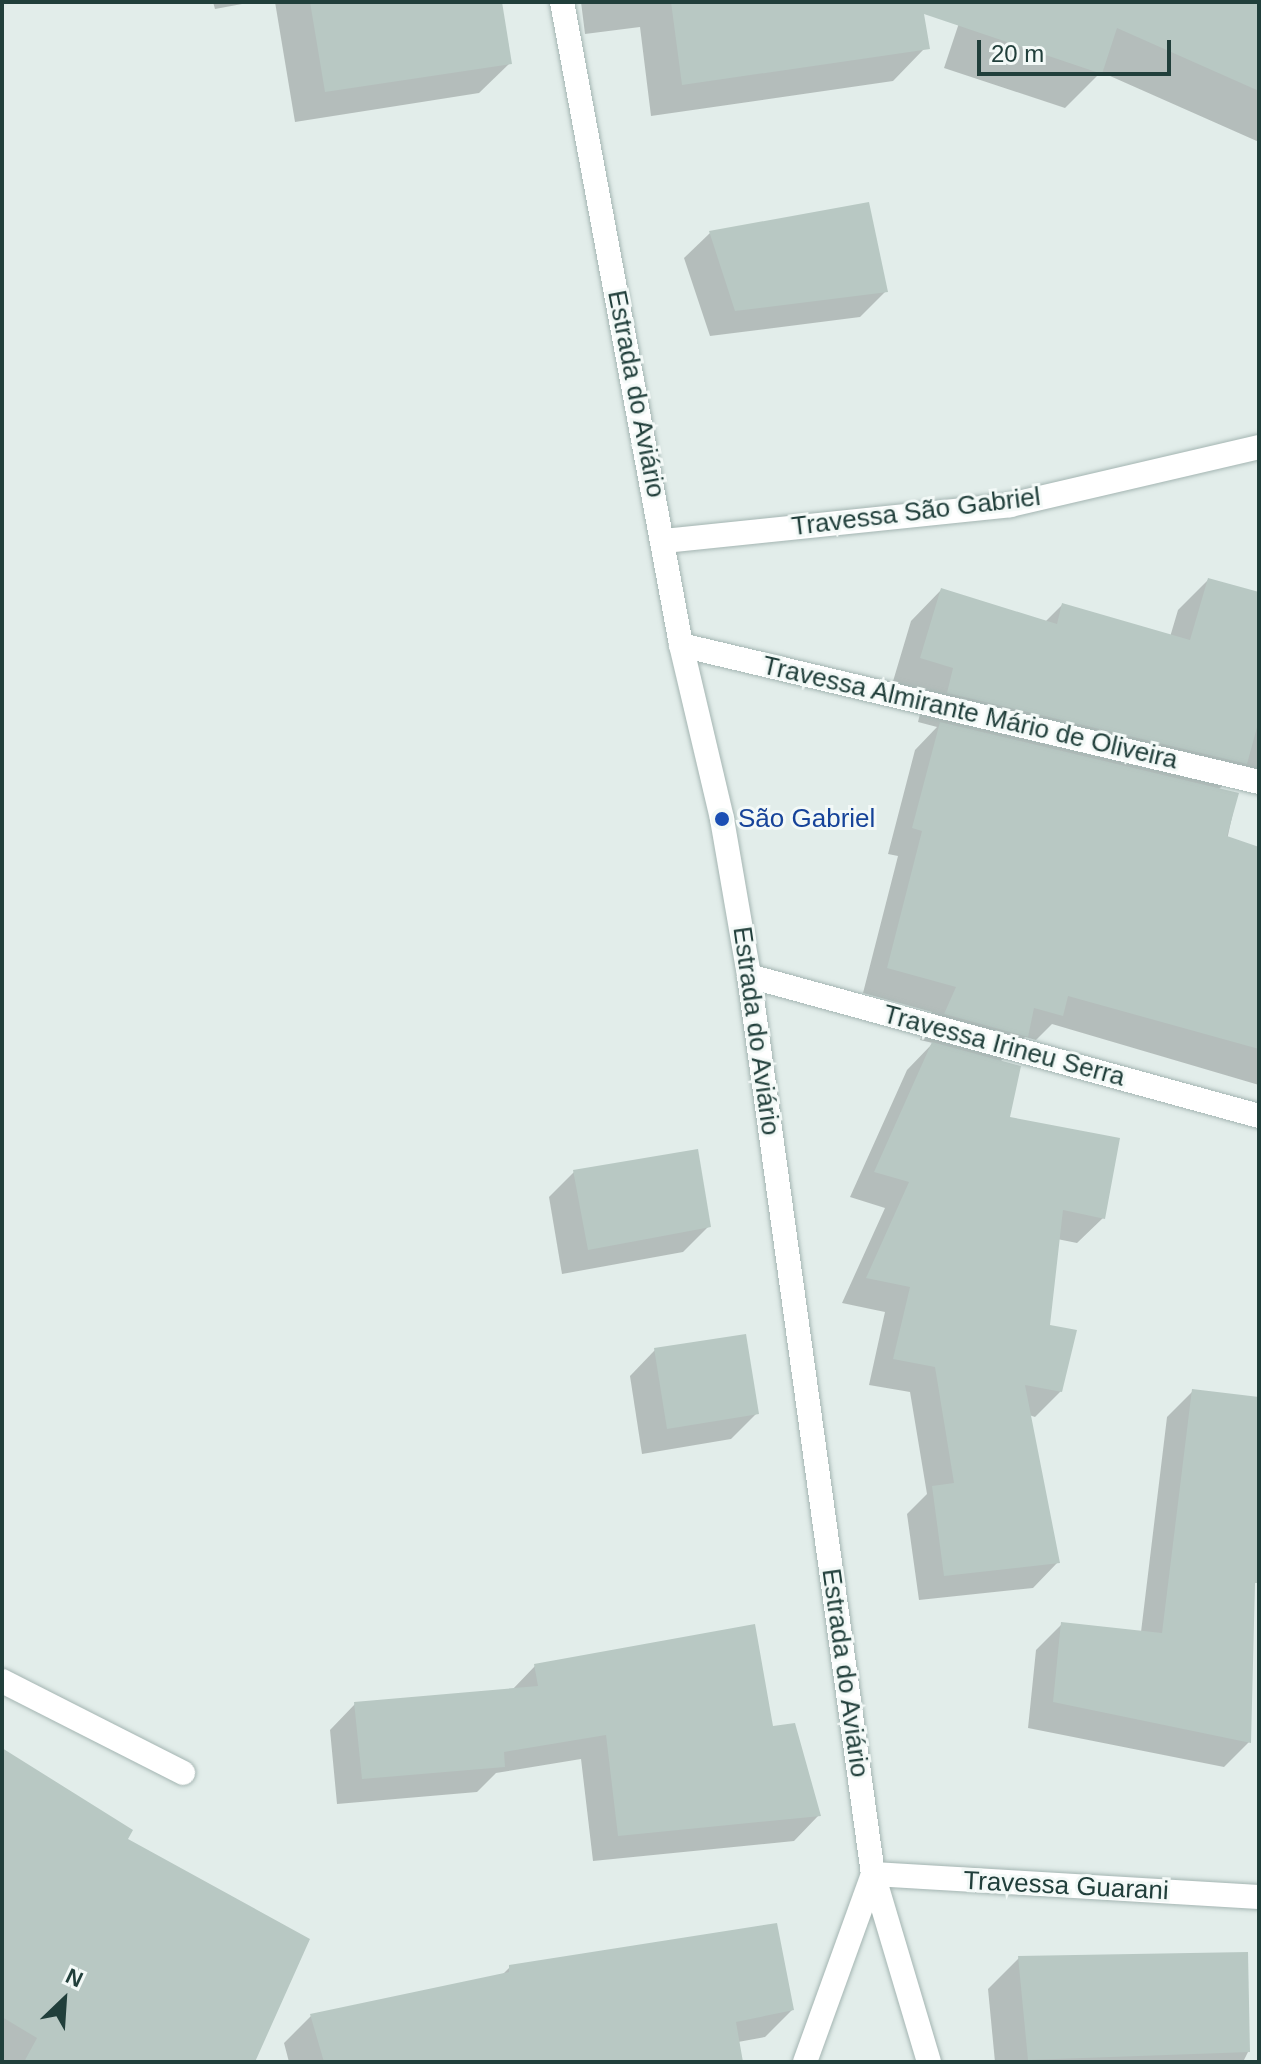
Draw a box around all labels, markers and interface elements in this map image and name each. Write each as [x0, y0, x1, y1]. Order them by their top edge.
scale bar [981, 24, 1175, 74]
text: 20 m [991, 40, 1044, 67]
street label: Estrada do Aviário [600, 287, 672, 501]
street label: Travessa São Gabriel [790, 481, 1042, 543]
street label: Travessa Almirante Mário de Oliveira [759, 650, 1181, 776]
place label: São Gabriel [738, 803, 875, 835]
marker: São Gabriel [713, 810, 731, 828]
street label: Estrada do Aviário [726, 924, 786, 1138]
street label: Travessa Irineu Serra [880, 999, 1128, 1093]
street label: Estrada do Aviário [815, 1566, 875, 1780]
street label: Travessa Guarani [962, 1865, 1170, 1907]
north arrow [24, 1960, 104, 2040]
text: N [62, 1963, 87, 1992]

